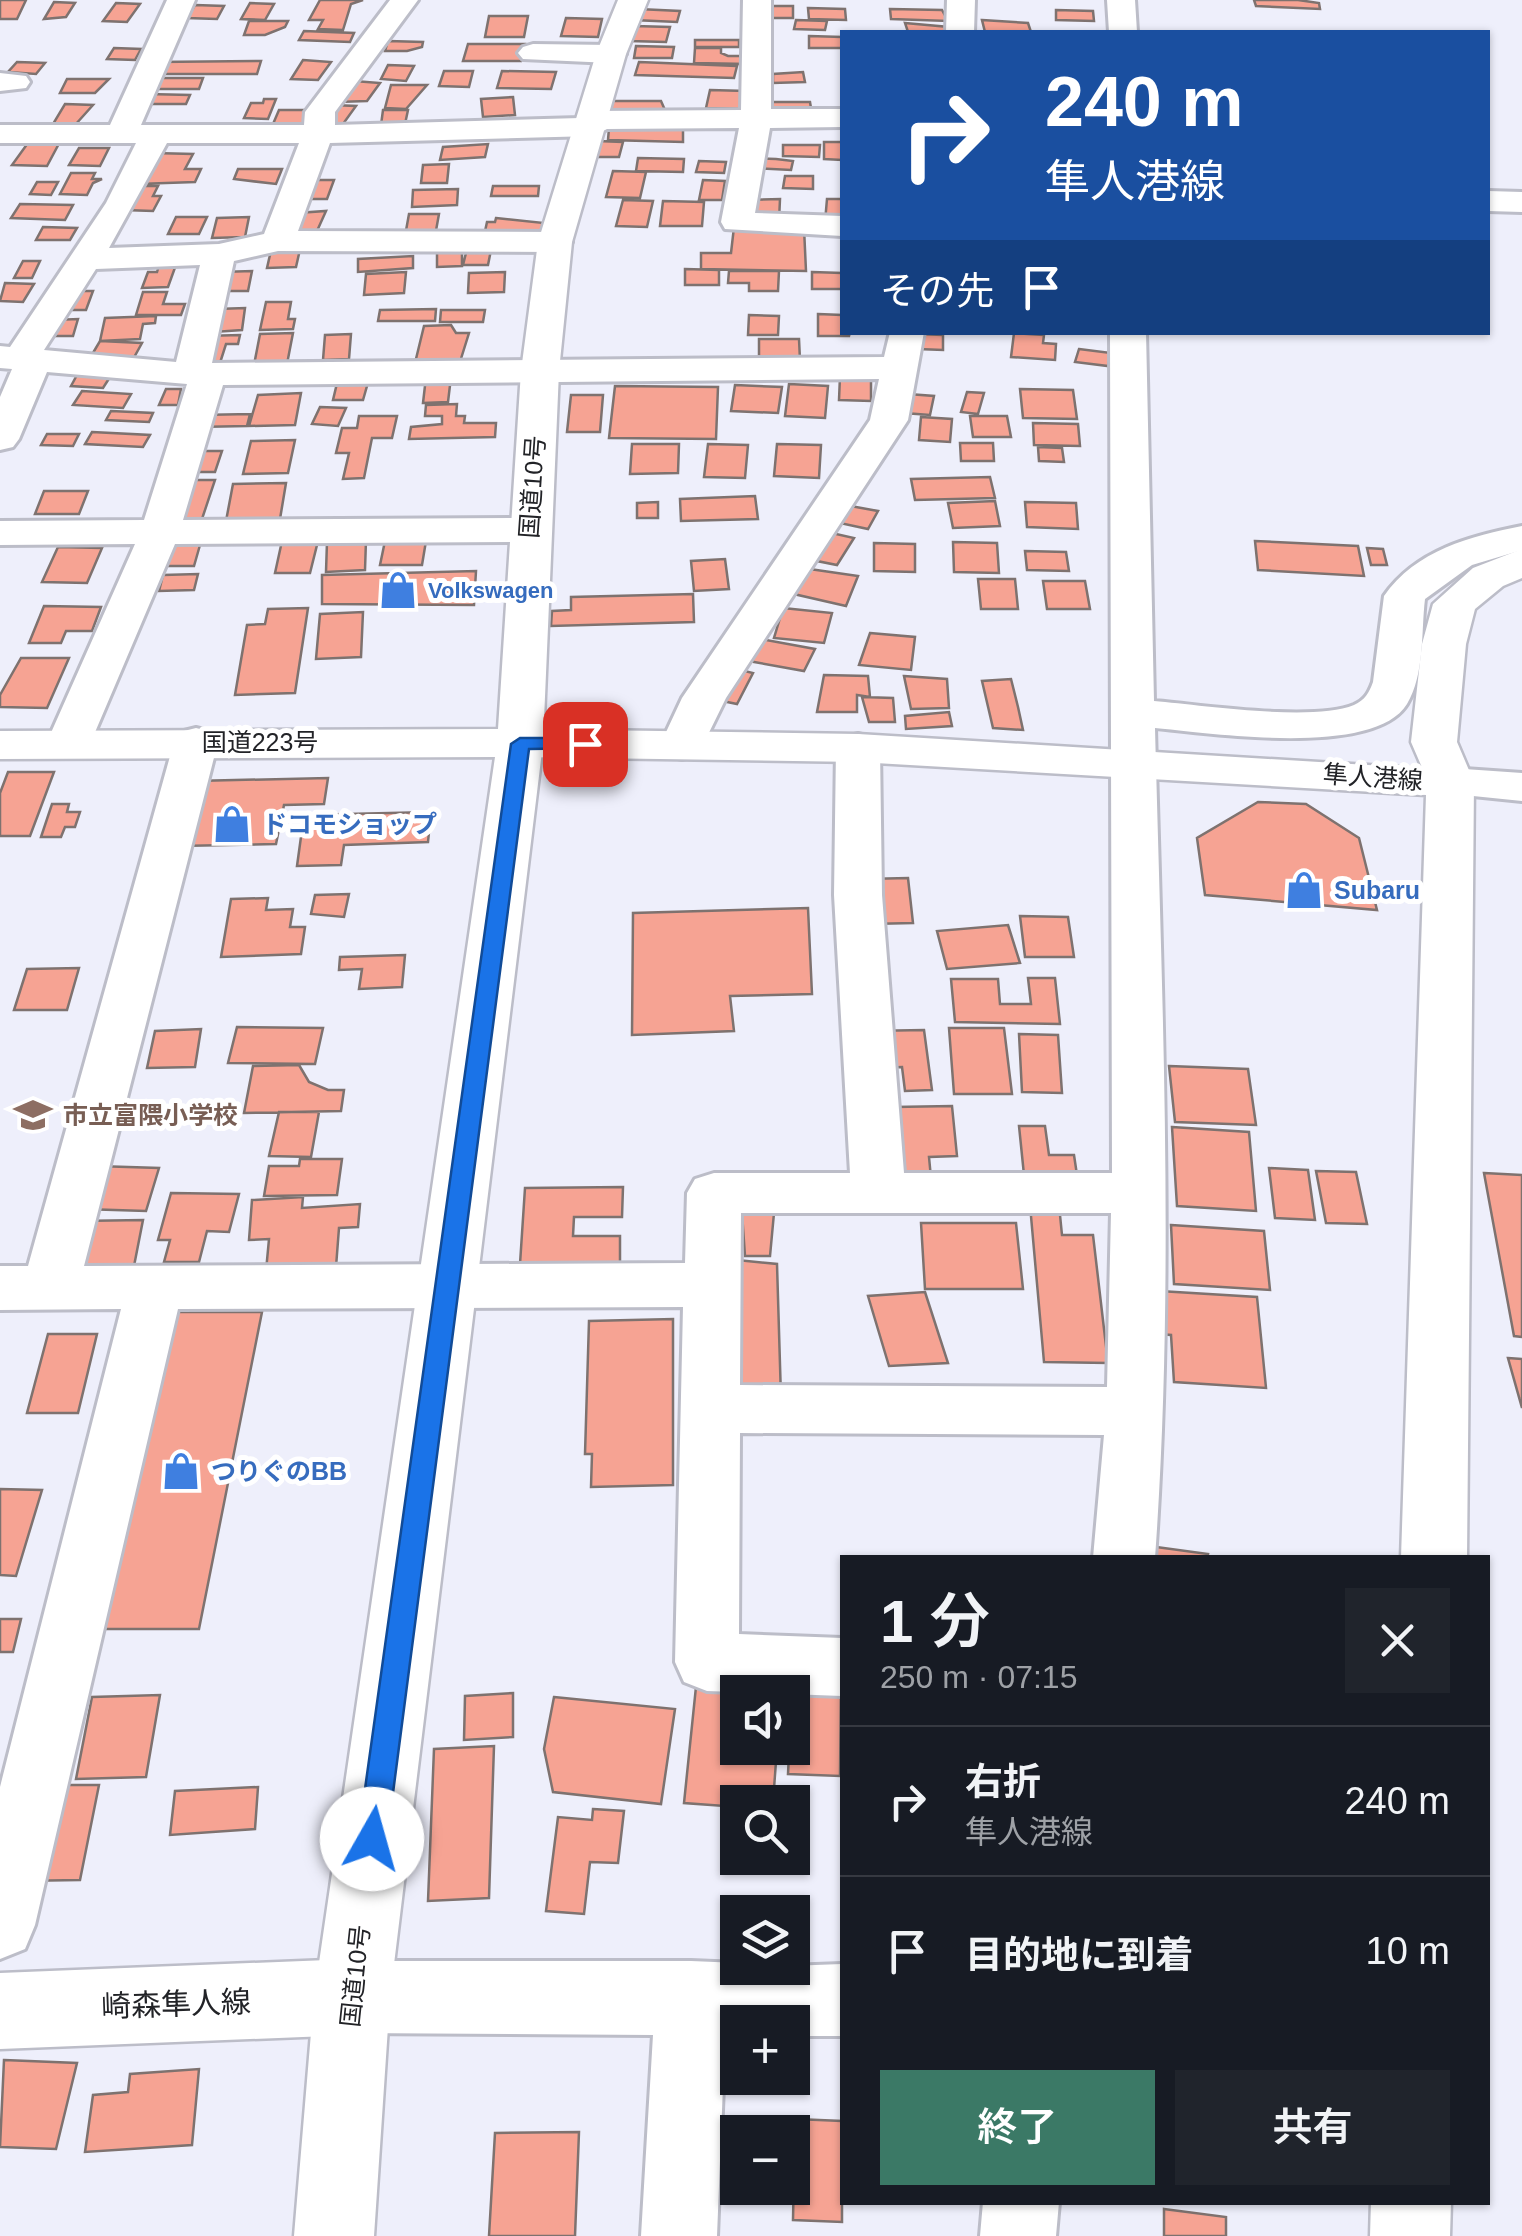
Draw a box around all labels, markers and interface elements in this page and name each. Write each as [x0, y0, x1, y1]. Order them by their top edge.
text: 240 m [1045, 63, 1243, 141]
icon: right [880, 70, 1010, 200]
text: 隼人港線 [1045, 156, 1225, 207]
icon: arrive [1014, 260, 1069, 315]
text: その先 [880, 270, 994, 312]
street label: 国道10号 [514, 435, 550, 539]
shop icon: Volkswagen [377, 569, 419, 611]
place label: Volkswagen [428, 578, 554, 603]
pin [543, 702, 628, 787]
icon: arrive [558, 717, 613, 772]
street label: 国道223号 [202, 728, 318, 756]
street label: 隼人港線 [1322, 760, 1424, 794]
shop icon: ドコモショップ [211, 803, 253, 845]
place label: ドコモショップ [262, 810, 437, 838]
shop icon: Subaru [1283, 869, 1325, 911]
place label: Subaru [1334, 876, 1420, 904]
school or university icon: 市立富隈小学校 [12, 1094, 54, 1136]
place label: 市立富隈小学校 [63, 1101, 238, 1129]
shop icon: つりぐのBB [160, 1450, 202, 1492]
place label: つりぐのBB [211, 1457, 347, 1485]
text: 1 分 [880, 1588, 990, 1655]
button: close [1345, 1588, 1450, 1693]
text: 250 m · 07:15 [880, 1659, 1077, 1695]
map controls [720, 1675, 810, 2205]
button: sound [720, 1675, 810, 1765]
text: 右折 [965, 1761, 1041, 1803]
icon: right [880, 1774, 935, 1829]
text: 240 m [1344, 1780, 1450, 1822]
button: search [720, 1785, 810, 1875]
position arrow [320, 1787, 424, 1891]
text: 隼人港線 [965, 1814, 1093, 1850]
button: layers [720, 1895, 810, 1985]
street label: 国道10号 [336, 1923, 374, 2029]
icon: arrive [880, 1924, 935, 1979]
text: 10 m [1366, 1930, 1450, 1972]
text: 目的地に到着 [965, 1934, 1193, 1976]
street label: 崎森隼人線 [100, 1985, 252, 2023]
button: + [720, 2005, 810, 2095]
button: 終了 [880, 2070, 1155, 2185]
button: 共有 [1175, 2070, 1450, 2185]
button: − [720, 2115, 810, 2205]

